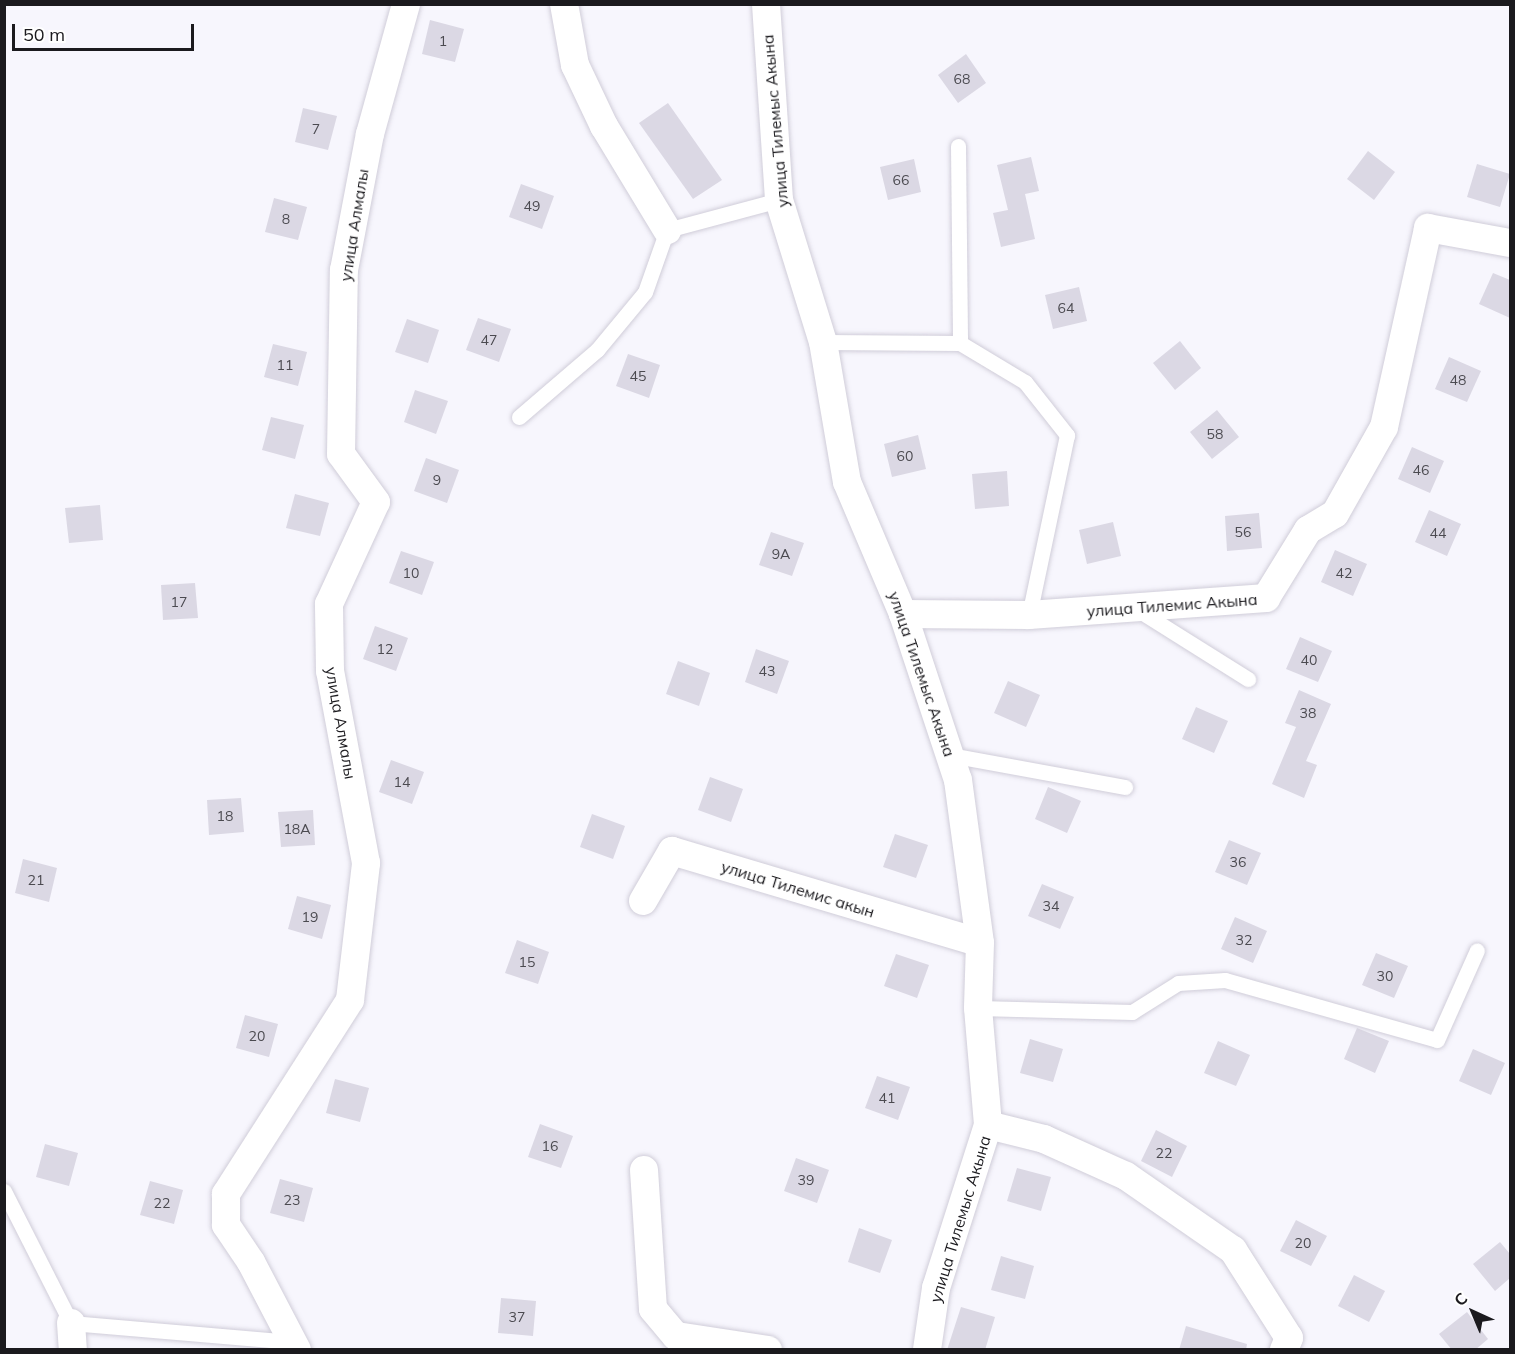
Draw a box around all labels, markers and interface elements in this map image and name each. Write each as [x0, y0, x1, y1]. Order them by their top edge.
scale bar [15, 12, 196, 50]
text: 50 m [23, 23, 65, 46]
house number: 1 [439, 33, 447, 49]
street label: улица Тилемыс Акына [758, 34, 792, 208]
house number: 68 [954, 71, 970, 87]
house number: 7 [312, 121, 320, 137]
street label: улица Алмалы [336, 167, 372, 283]
house number: 66 [893, 172, 909, 188]
house number: 49 [524, 198, 540, 214]
house number: 8 [282, 211, 290, 227]
house number: 64 [1058, 300, 1074, 316]
house number: 47 [481, 332, 497, 348]
house number: 11 [277, 357, 293, 373]
house number: 45 [630, 368, 646, 384]
house number: 48 [1450, 372, 1466, 388]
house number: 58 [1207, 426, 1223, 442]
house number: 60 [897, 448, 913, 464]
house number: 46 [1413, 462, 1429, 478]
house number: 9 [433, 472, 441, 488]
house number: 56 [1235, 524, 1251, 540]
house number: 44 [1430, 525, 1446, 541]
house number: 9А [772, 546, 790, 562]
house number: 10 [403, 565, 419, 581]
house number: 42 [1336, 565, 1352, 581]
street label: улица Тилемыс Акына [885, 589, 959, 759]
street label: улица Тилемис Акына [1086, 589, 1258, 621]
house number: 17 [171, 594, 187, 610]
house number: 12 [377, 641, 393, 657]
house number: 40 [1301, 652, 1317, 668]
house number: 43 [759, 663, 775, 679]
street label: улица Алмалы [322, 665, 360, 781]
house number: 38 [1300, 705, 1316, 721]
house number: 14 [394, 774, 410, 790]
house number: 18 [217, 808, 233, 824]
house number: 18А [283, 821, 311, 837]
house number: 36 [1230, 854, 1246, 870]
street label: улица Тилемис акын [719, 857, 877, 921]
house number: 21 [28, 872, 44, 888]
house number: 34 [1043, 898, 1059, 914]
house number: 19 [302, 909, 318, 925]
house number: 32 [1236, 932, 1252, 948]
house number: 15 [519, 954, 535, 970]
house number: 30 [1377, 968, 1393, 984]
house number: 20 [249, 1028, 265, 1044]
house number: 41 [879, 1090, 895, 1106]
street label: улица Тилемыс Акына [925, 1133, 995, 1305]
house number: 16 [542, 1138, 558, 1154]
house number: 22 [1156, 1145, 1172, 1161]
house number: 39 [798, 1172, 814, 1188]
house number: 23 [284, 1192, 300, 1208]
house number: 22 [154, 1195, 170, 1211]
house number: 20 [1295, 1235, 1311, 1251]
north arrow [1443, 1282, 1503, 1342]
text: С [1450, 1288, 1471, 1310]
house number: 37 [509, 1309, 525, 1325]

